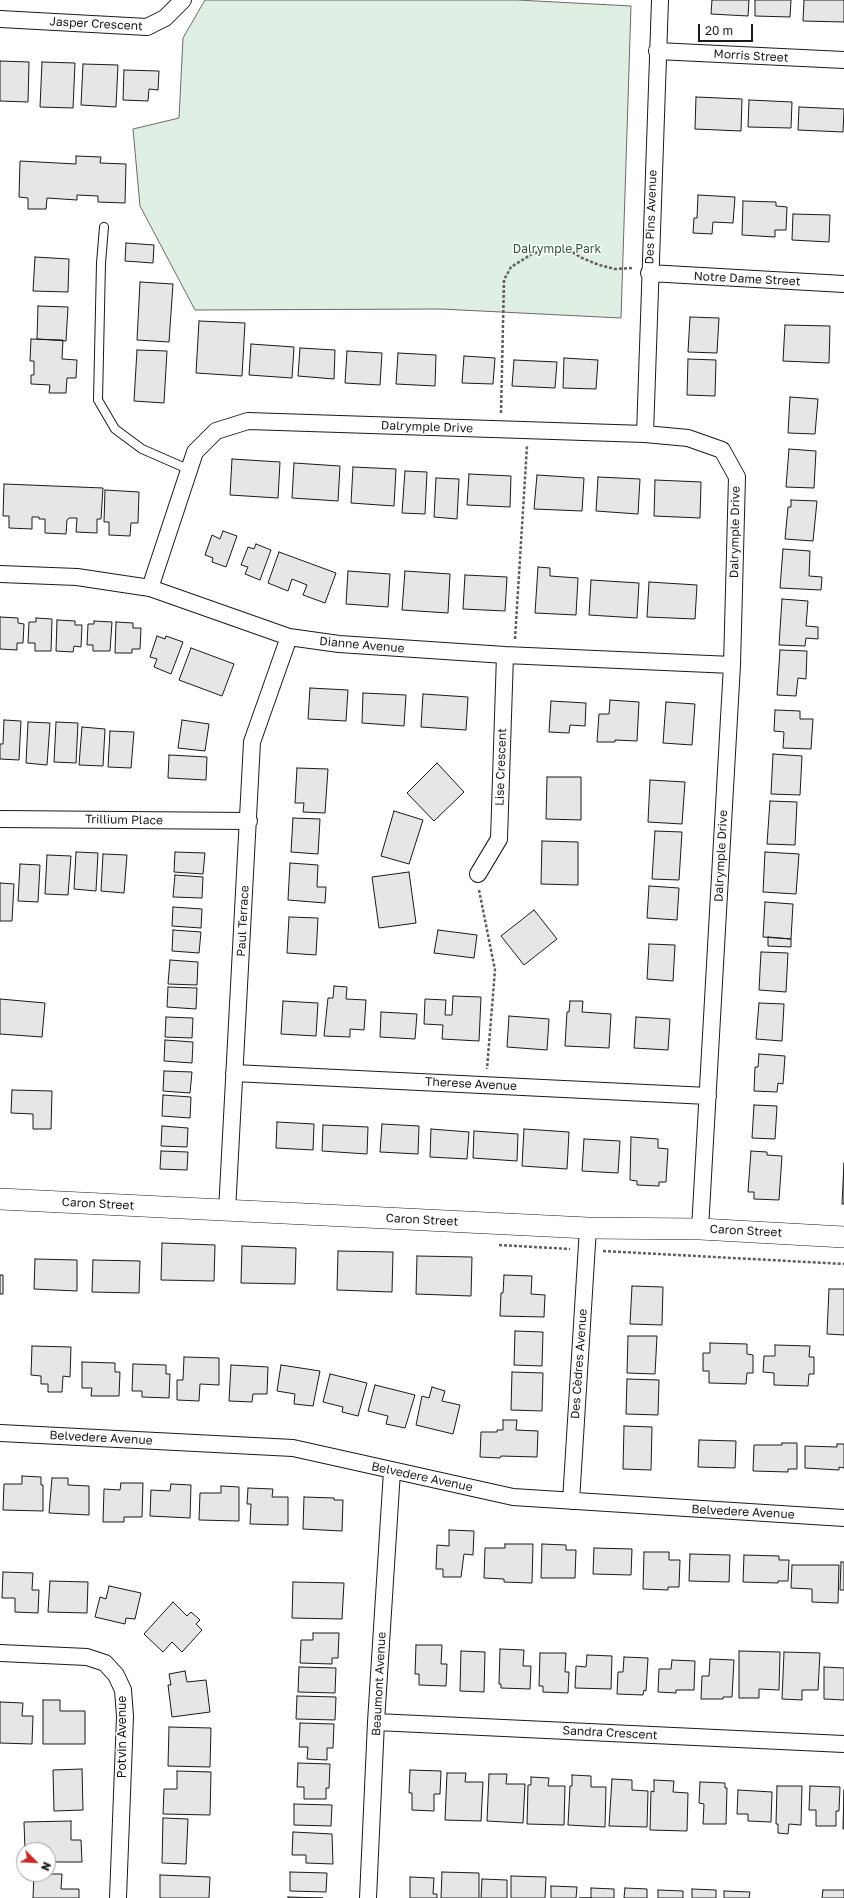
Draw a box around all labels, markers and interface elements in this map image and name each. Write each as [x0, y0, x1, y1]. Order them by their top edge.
street label: Jasper Crescent [49, 14, 143, 34]
scale bar [700, 16, 755, 42]
text: 20 m [705, 23, 733, 38]
street label: Morris Street [713, 47, 789, 65]
street label: Des Pins Avenue [642, 169, 660, 265]
park label: Dalrymple Park [513, 242, 601, 256]
street label: Notre Dame Street [693, 269, 801, 289]
street label: Dalrymple Drive [381, 418, 473, 436]
street label: Dalrymple Drive [727, 486, 743, 578]
street label: Dianne Avenue [319, 634, 405, 656]
street label: Lise Crescent [492, 728, 510, 806]
street label: Dalrymple Drive [711, 810, 731, 902]
street label: Trillium Place [85, 812, 163, 828]
street label: Paul Terrace [234, 885, 252, 957]
street label: Therese Avenue [425, 1074, 517, 1094]
street label: Caron Street [61, 1195, 135, 1213]
street label: Caron Street [385, 1211, 459, 1229]
street label: Caron Street [709, 1222, 783, 1240]
street label: Des Cèdres Avenue [568, 1308, 590, 1420]
street label: Belvedere Avenue [49, 1428, 153, 1448]
street label: Belvedere Avenue [370, 1459, 474, 1495]
street label: Belvedere Avenue [691, 1502, 795, 1522]
street label: Beaumont Avenue [369, 1632, 389, 1736]
street label: Potvin Avenue [115, 1696, 129, 1778]
street label: Sandra Crescent [562, 1723, 658, 1743]
north arrow [16, 1842, 56, 1882]
text: N [39, 1860, 54, 1873]

